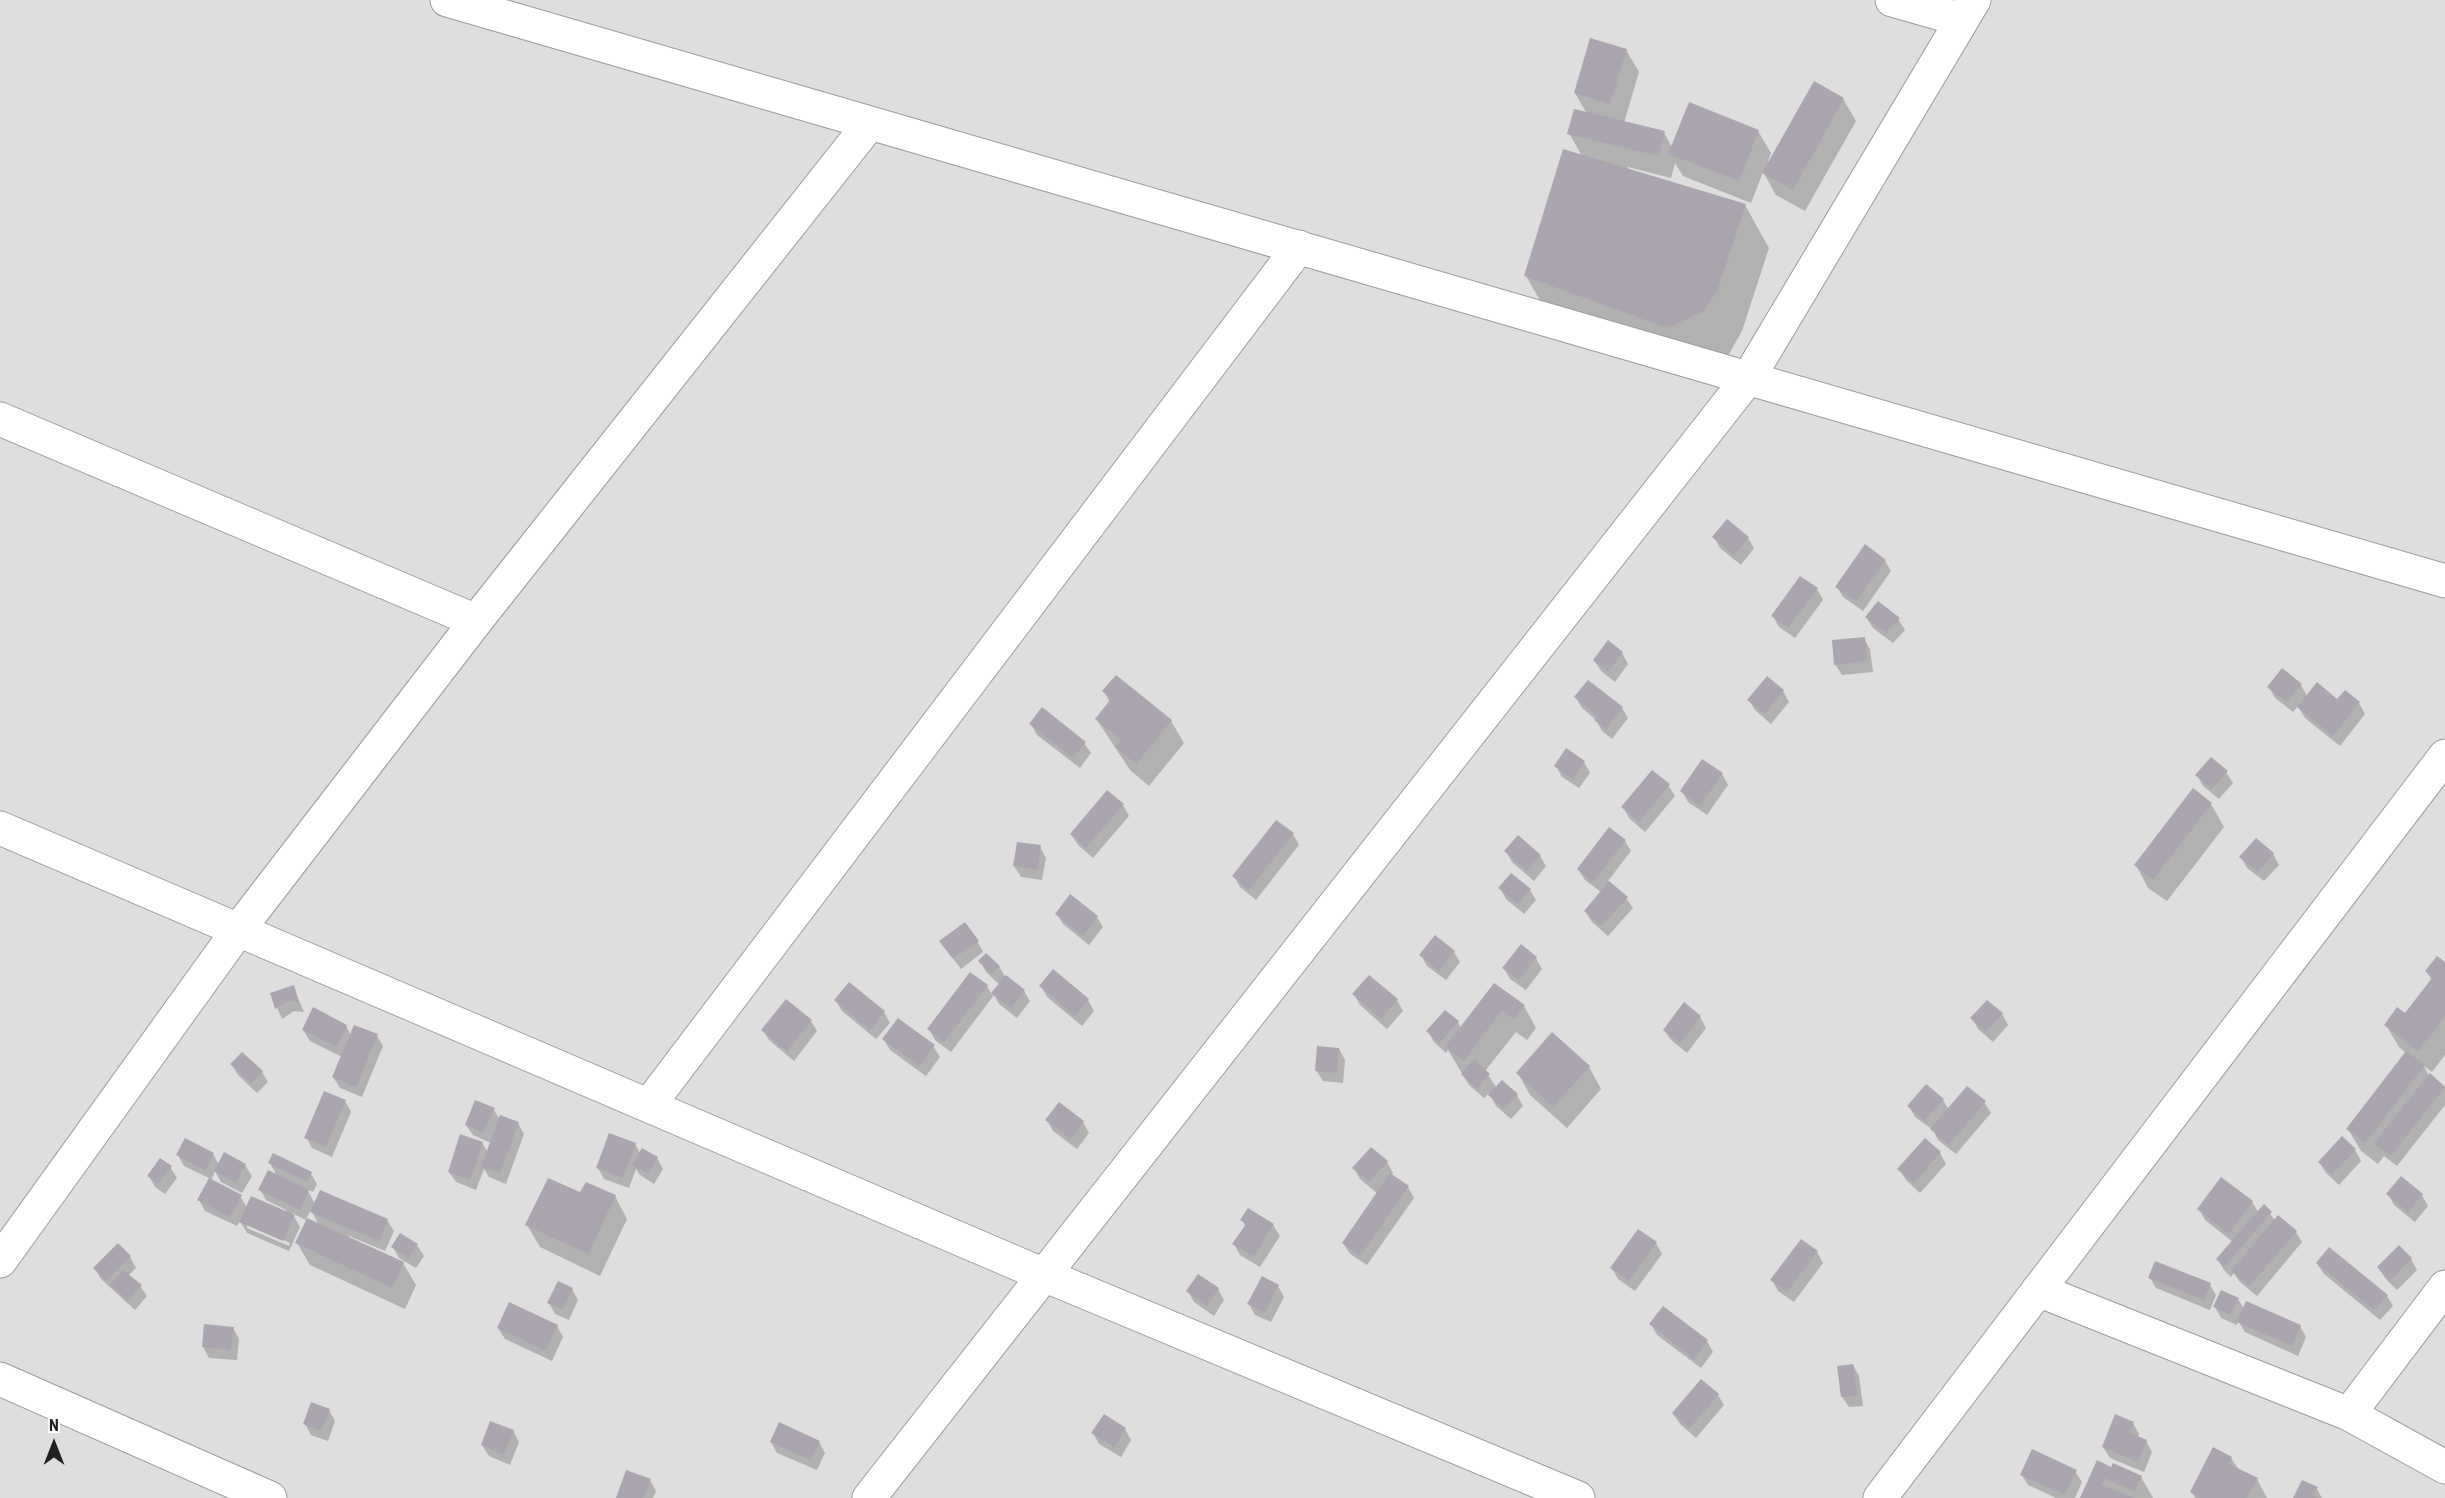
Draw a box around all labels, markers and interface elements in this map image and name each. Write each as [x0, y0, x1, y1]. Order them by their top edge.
north arrow [24, 1414, 84, 1474]
text: N [49, 1416, 59, 1435]

